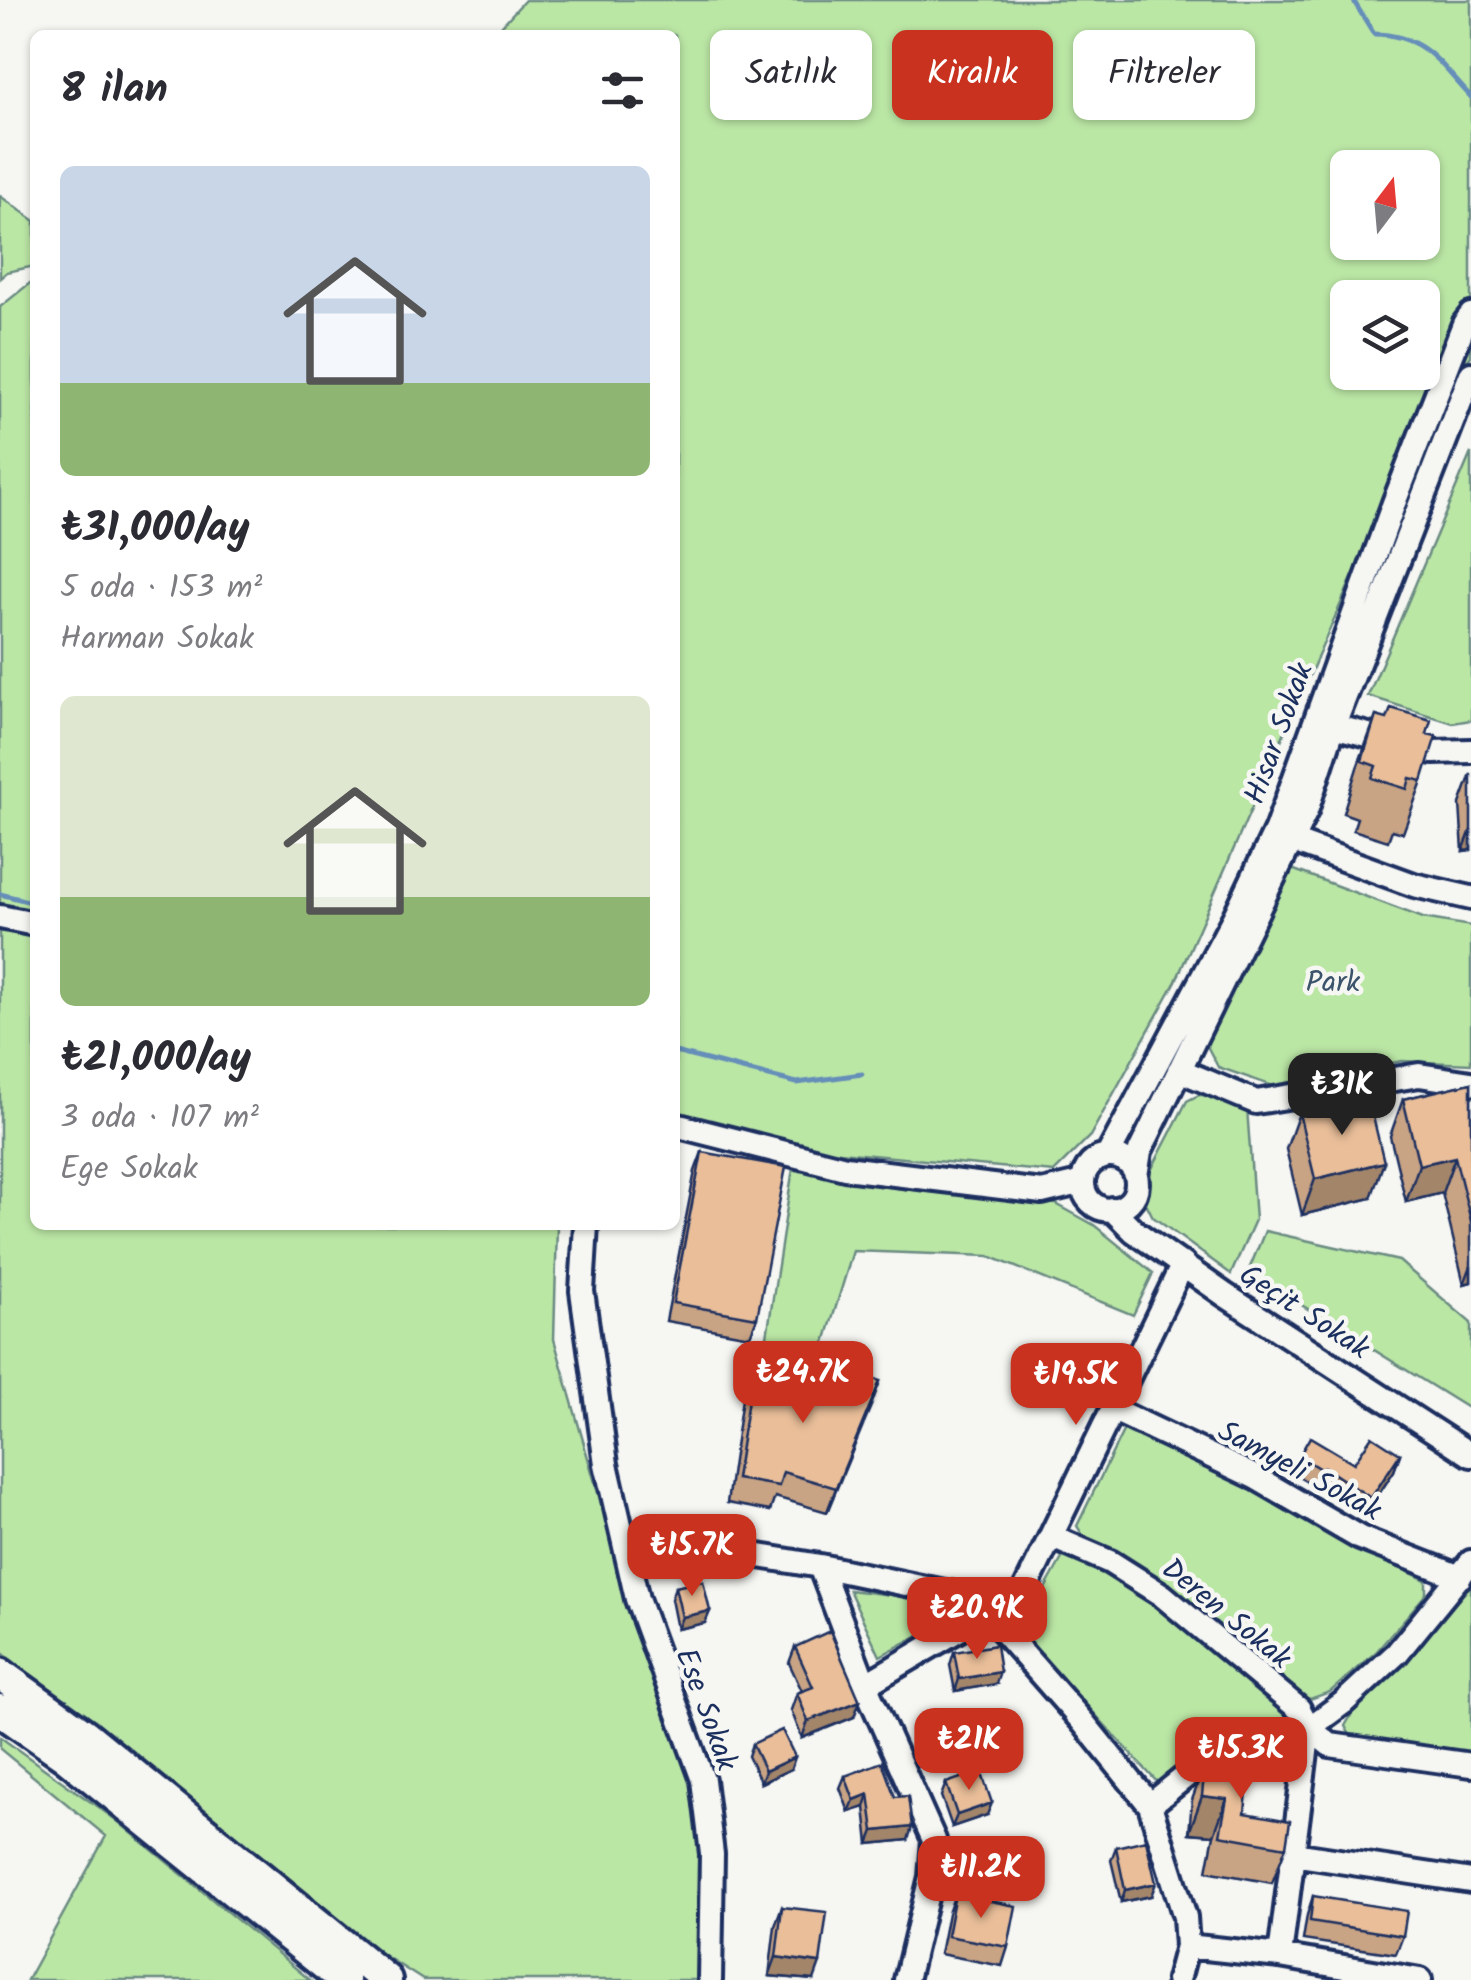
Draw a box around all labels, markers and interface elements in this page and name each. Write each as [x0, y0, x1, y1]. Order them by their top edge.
chip: Satılık [710, 30, 872, 120]
chip: Kiralık [892, 30, 1053, 120]
chip: Filtreler [1073, 30, 1255, 120]
text: 8 ilan [60, 57, 168, 124]
icon: filters [595, 63, 650, 118]
north arrow [1330, 150, 1440, 260]
map controls [1330, 150, 1440, 390]
icon: home [265, 231, 445, 411]
button: layers [1330, 280, 1440, 390]
text: ₺31,000/ay [60, 496, 250, 563]
text: 5 oda · 153 m² [60, 563, 262, 614]
text: Harman Sokak [60, 614, 254, 665]
street label: Hisar Sokak [1232, 655, 1328, 811]
icon: home [265, 761, 445, 941]
park label: Park [1306, 959, 1361, 1007]
text: ₺21,000/ay [60, 1026, 251, 1093]
pin: ₺31K [1283, 1053, 1401, 1138]
text: ₺31K [1310, 1060, 1374, 1111]
text: 3 oda · 107 m² [60, 1093, 259, 1144]
text: Ege Sokak [60, 1144, 198, 1195]
street label: Geçit Sokak [1229, 1252, 1380, 1374]
pin: ₺24.7K [722, 1341, 884, 1426]
pin: ₺19.5K [995, 1343, 1157, 1428]
text: ₺24.7K [755, 1348, 851, 1399]
text: ₺19.5K [1033, 1350, 1119, 1401]
street label: Samyeli Sokak [1208, 1408, 1390, 1536]
pin: ₺15.7K [611, 1514, 773, 1599]
text: ₺15.7K [649, 1521, 735, 1572]
street label: Deren Sokak [1150, 1547, 1302, 1683]
pin: ₺20.9K [896, 1577, 1058, 1662]
text: ₺20.9K [929, 1584, 1025, 1635]
street label: Ese Sokak [661, 1642, 750, 1779]
pin: ₺21K [910, 1708, 1028, 1793]
text: ₺21K [936, 1715, 1002, 1766]
pin: ₺15.3K [1160, 1717, 1322, 1802]
text: ₺15.3K [1197, 1724, 1285, 1775]
pin: ₺11.2K [900, 1836, 1062, 1921]
text: ₺11.2K [940, 1843, 1022, 1894]

